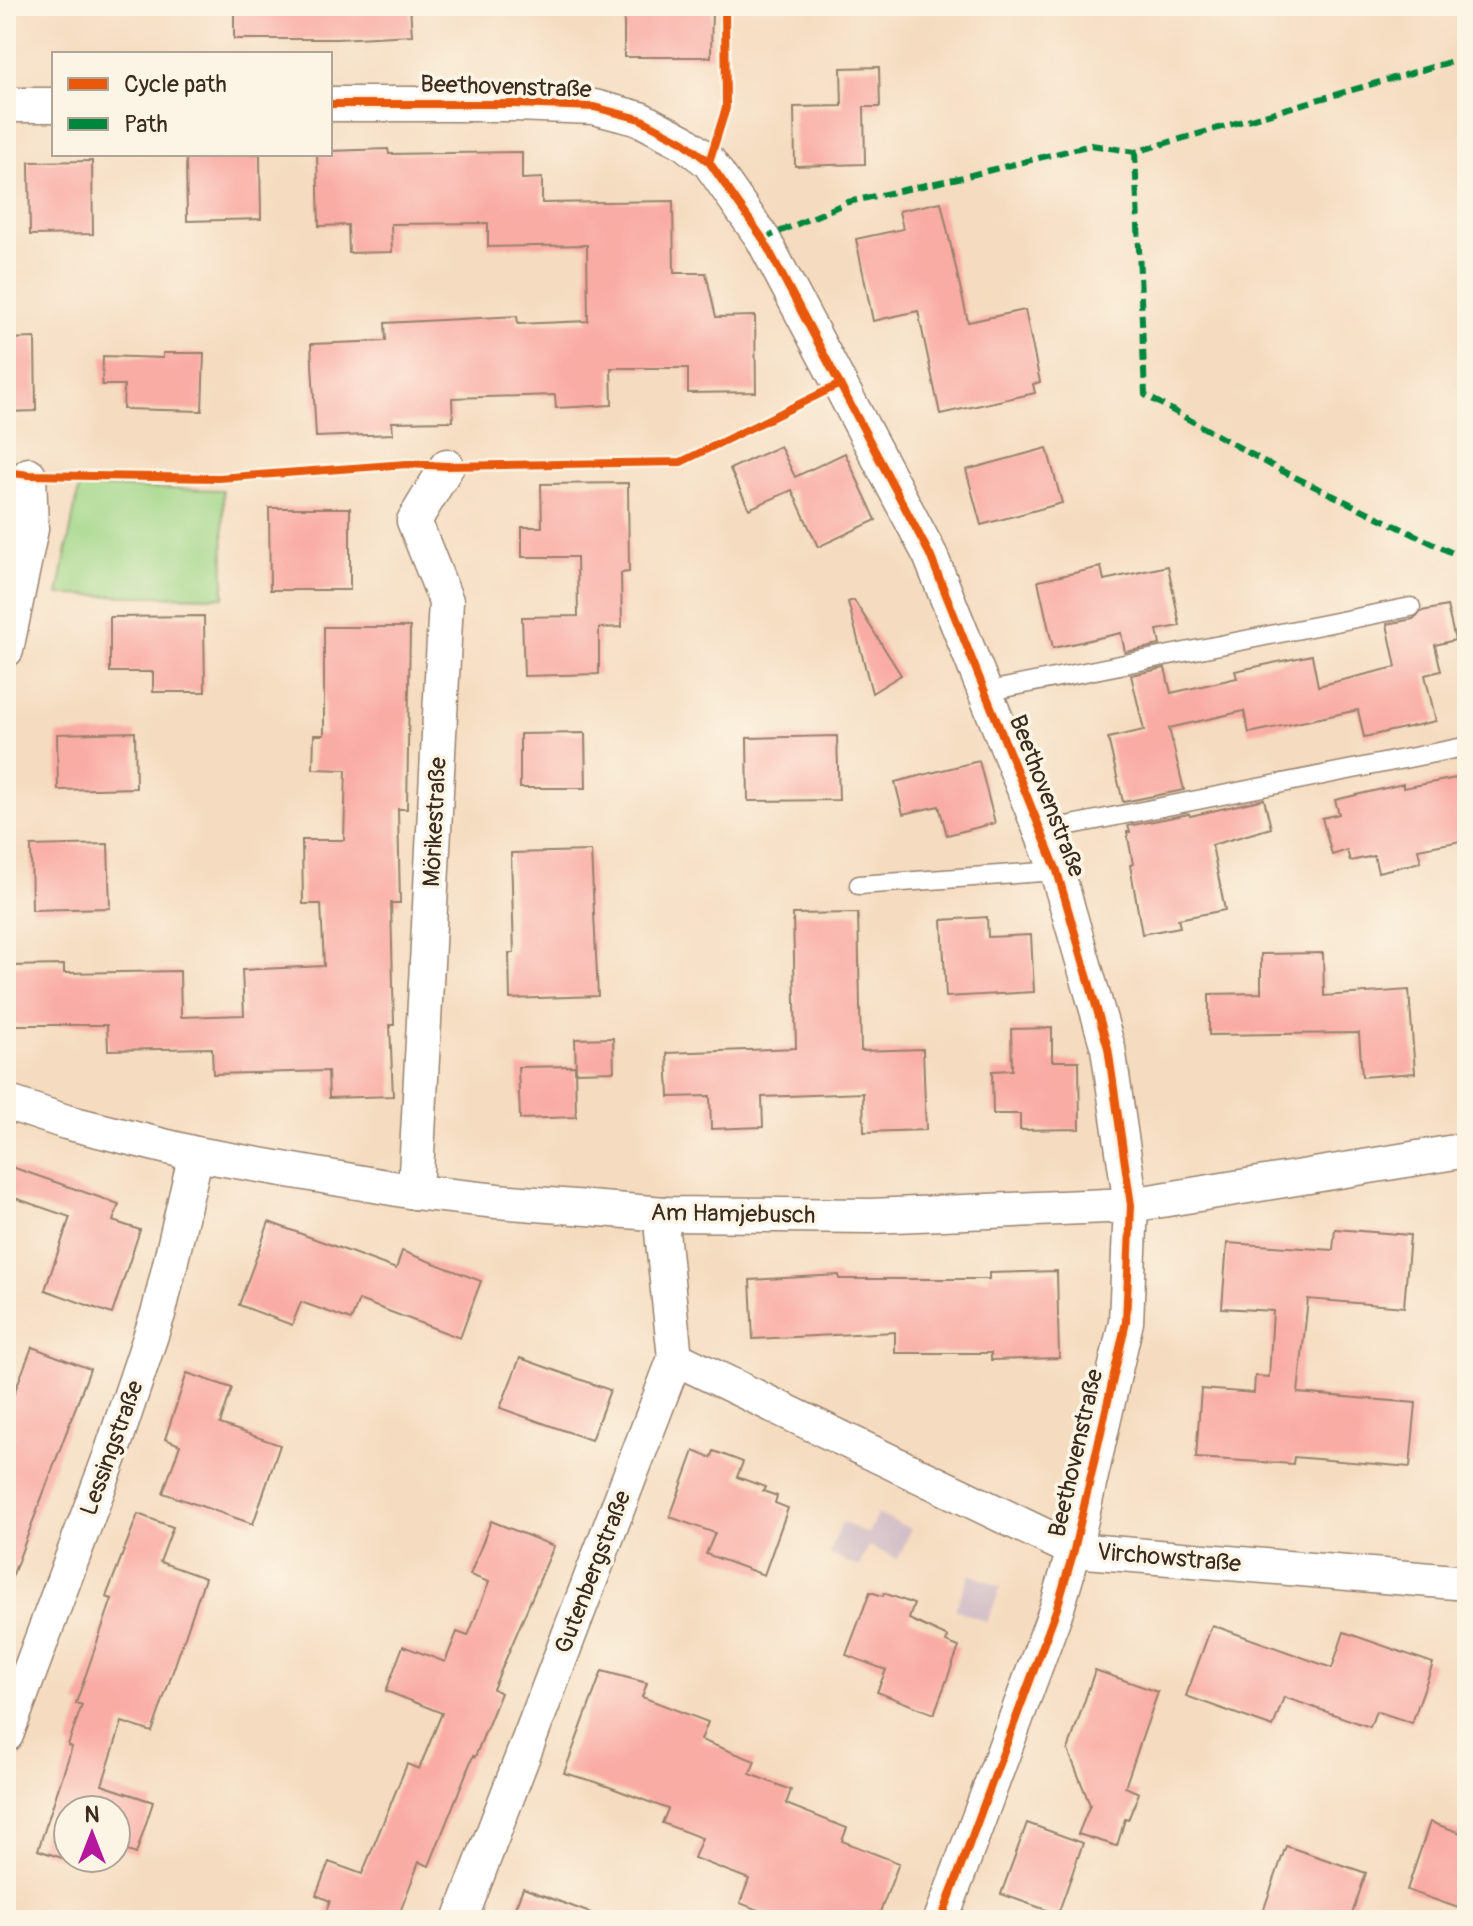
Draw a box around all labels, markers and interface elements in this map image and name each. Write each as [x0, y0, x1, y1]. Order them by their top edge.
legend [52, 52, 332, 156]
text: Cycle path [124, 70, 227, 99]
street label: Beethovenstraße [420, 70, 592, 104]
text: Path [124, 110, 168, 139]
street label: Beethovenstraße [1003, 711, 1091, 881]
street label: Mörikestraße [417, 756, 453, 888]
street label: Am Hamjebusch [650, 1198, 816, 1230]
street label: Beethovenstraße [1043, 1366, 1109, 1540]
street label: Lessingstraße [74, 1376, 150, 1519]
street label: Gutenbergstraße [549, 1486, 637, 1657]
street label: Virchowstraße [1096, 1537, 1242, 1579]
north arrow [52, 1794, 132, 1874]
text: N [85, 1801, 100, 1829]

